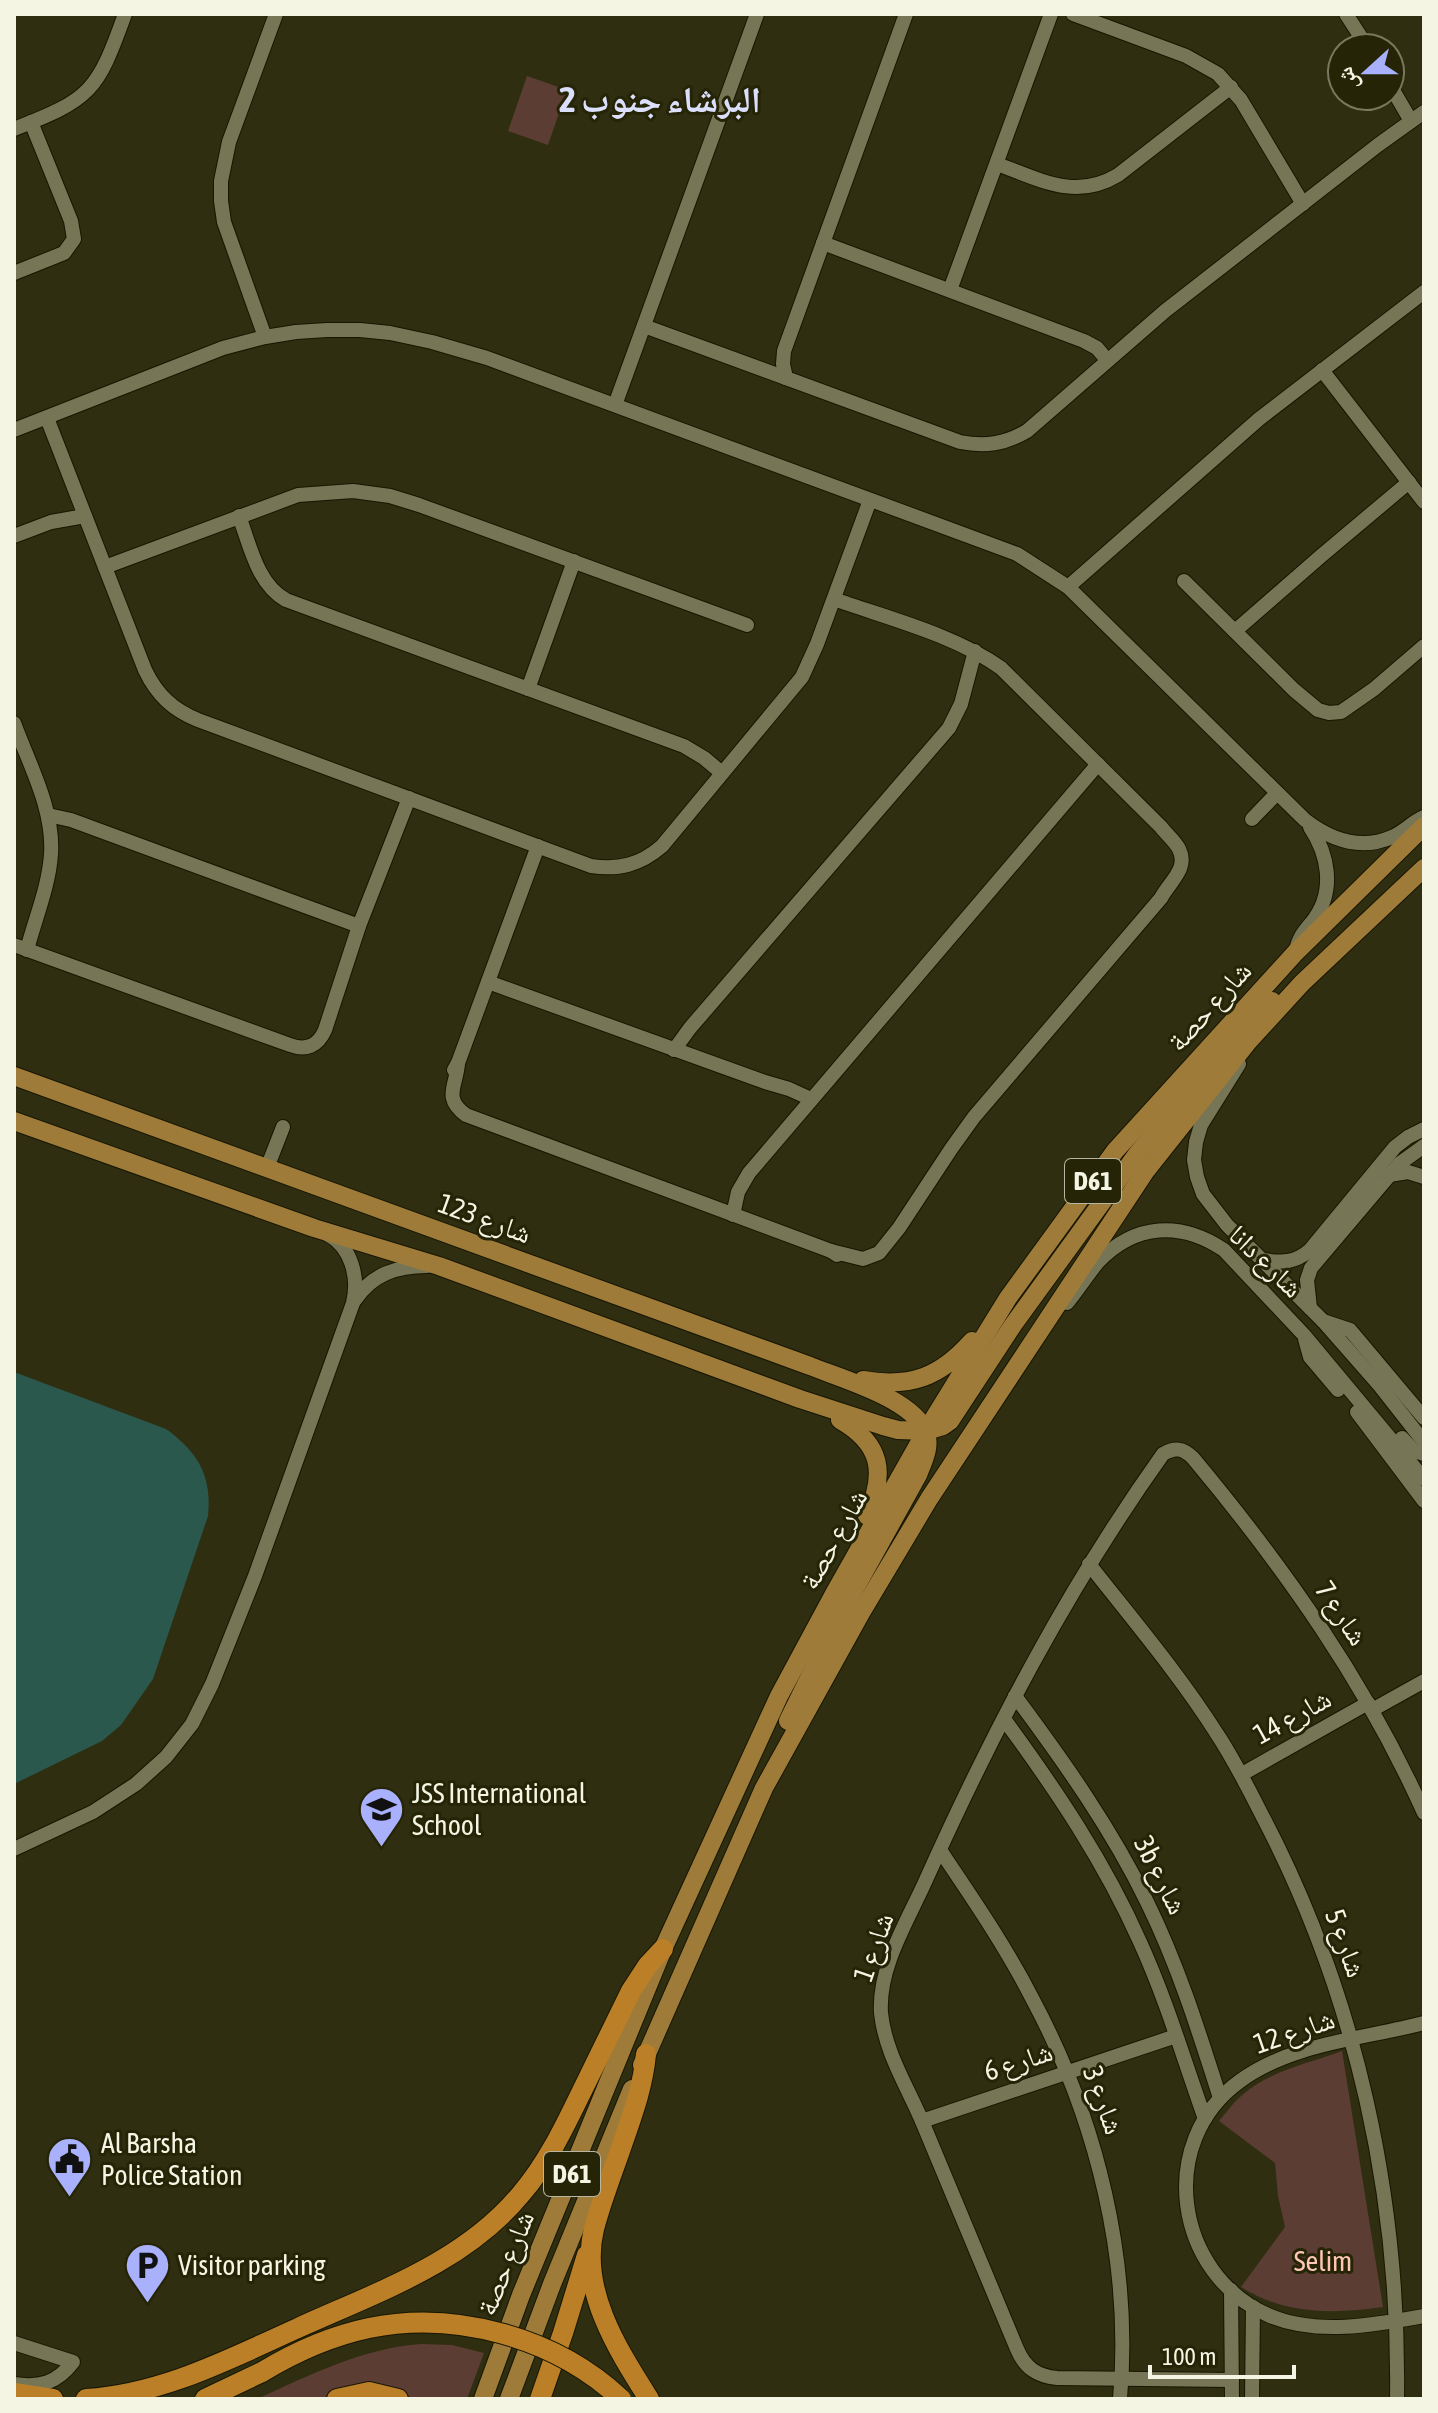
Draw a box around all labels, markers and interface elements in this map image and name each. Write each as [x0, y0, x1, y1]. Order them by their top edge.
north arrow [1326, 32, 1406, 112]
text: ش [1331, 63, 1365, 95]
district label: البرشاء جنوب 2 [559, 78, 761, 120]
street label: شارع حصة [1161, 955, 1259, 1059]
road number: D61 [1065, 1159, 1121, 1203]
street label: شارع 123 [433, 1186, 536, 1251]
street label: شارع دانا [1221, 1218, 1310, 1305]
street label: شارع حصة [793, 1483, 875, 1596]
street label: شارع 7 [1307, 1575, 1375, 1652]
street label: شارع 14 [1248, 1682, 1337, 1752]
place label: JSS International School [412, 1777, 587, 1841]
school or university icon: JSS International School [357, 1785, 405, 1848]
street label: 3b شارع [1126, 1831, 1194, 1920]
street label: شارع 5 [1317, 1905, 1373, 1982]
street label: شارع 1 [846, 1909, 901, 1986]
street label: شارع 12 [1249, 2002, 1339, 2062]
street label: شارع 6 [980, 2035, 1057, 2089]
street label: شارع 3 [1075, 2062, 1131, 2139]
place label: Al Barsha Police Station [101, 2127, 242, 2191]
public building icon: Al Barsha Police Station [46, 2135, 94, 2198]
road number: D61 [544, 2152, 600, 2196]
street label: شارع حصة [470, 2206, 542, 2320]
parking icon: Visitor parking [123, 2241, 171, 2304]
park label: Selim [1294, 2245, 1352, 2277]
place label: Visitor parking [178, 2249, 326, 2281]
scale bar [1150, 2329, 1294, 2379]
text: 100 m [1162, 2343, 1216, 2370]

